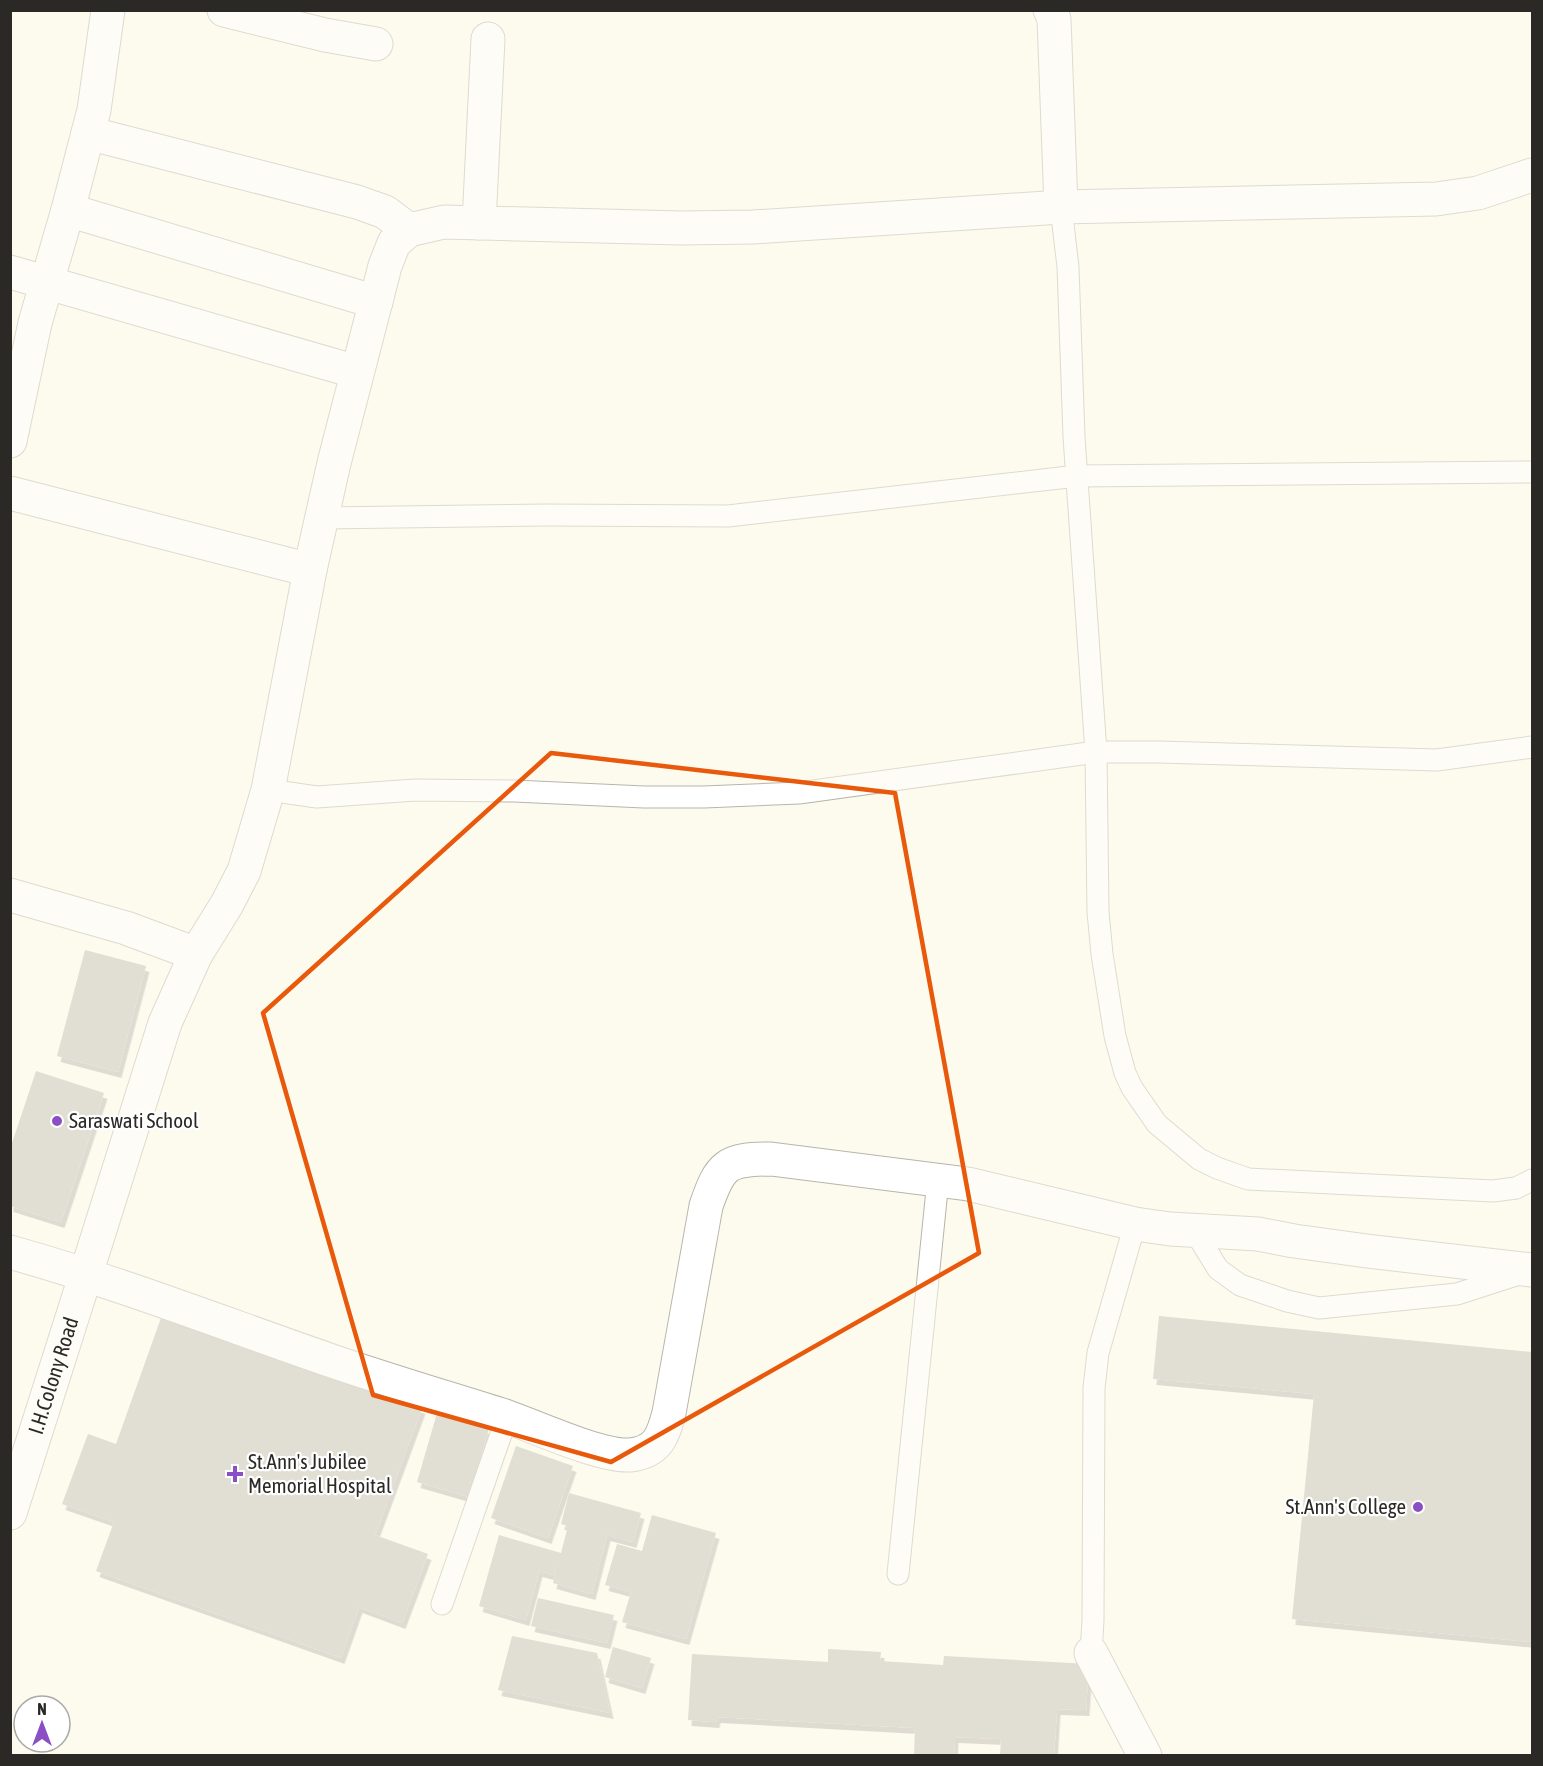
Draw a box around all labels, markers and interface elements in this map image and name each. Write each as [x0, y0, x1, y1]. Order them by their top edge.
place label: Saraswati School [69, 1108, 199, 1132]
marker: Saraswati School [50, 1114, 64, 1128]
street label: I.H.Colony Road [23, 1314, 83, 1437]
place label: St.Ann's Jubilee Memorial Hospital [248, 1449, 392, 1497]
marker: St.Ann's Jubilee Memorial Hospital [226, 1465, 244, 1483]
place label: St.Ann's College [1286, 1494, 1406, 1518]
marker: St.Ann's College [1411, 1500, 1425, 1514]
north arrow [12, 1694, 72, 1754]
text: N [37, 1700, 47, 1718]

